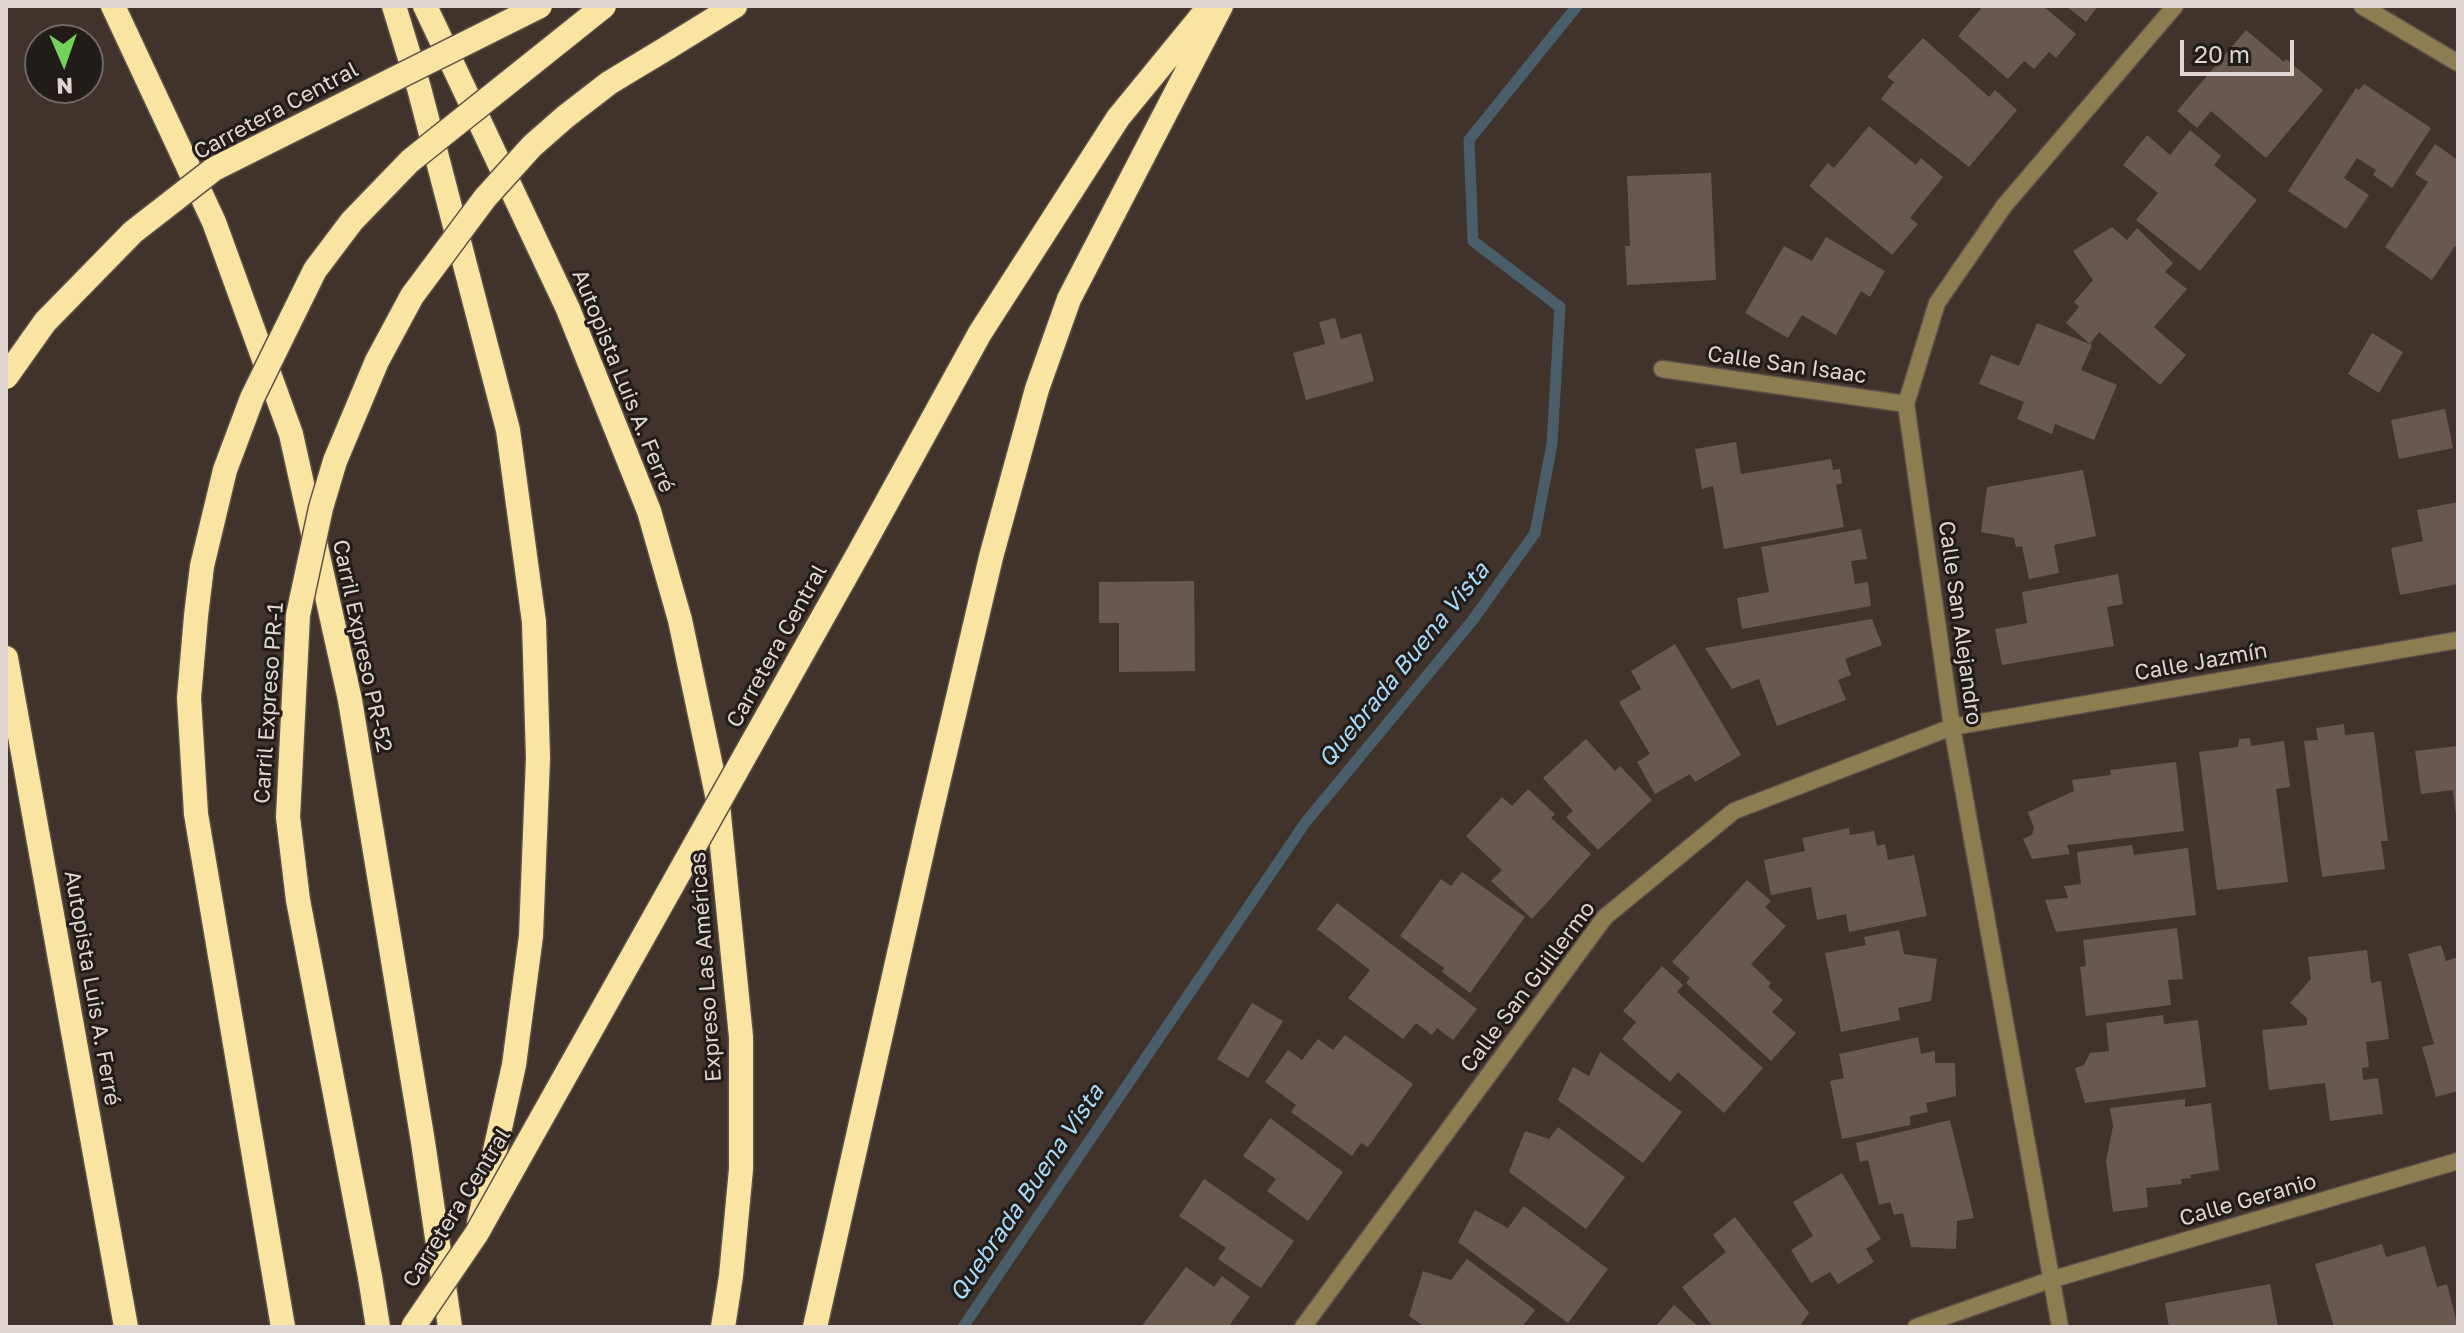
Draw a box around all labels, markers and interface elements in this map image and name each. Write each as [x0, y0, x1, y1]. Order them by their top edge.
north arrow [24, 24, 104, 104]
scale bar [2184, 24, 2298, 74]
text: 20 m [2194, 39, 2250, 68]
street label: Carretera Central [189, 56, 363, 166]
text: N [56, 73, 74, 100]
street label: Autopista Luis A. Ferré [566, 266, 680, 496]
street label: Calle San Isaac [1706, 341, 1868, 389]
street label: Calle San Alejandro [1933, 519, 1987, 727]
street label: Carril Expreso PR-52 [327, 537, 397, 755]
water label: Quebrada Buena Vista [1313, 557, 1495, 773]
street label: Carretera Central [721, 560, 833, 732]
street label: Carril Expreso PR-1 [249, 601, 289, 805]
street label: Calle Jazmín [2133, 637, 2269, 687]
street label: Expreso Las Américas [685, 851, 727, 1083]
street label: Autopista Luis A. Ferré [58, 868, 126, 1108]
street label: Calle San Guillermo [1455, 896, 1601, 1078]
water label: Quebrada Buena Vista [944, 1079, 1110, 1307]
street label: Carretera Central [397, 1124, 517, 1292]
street label: Calle Geranio [2176, 1168, 2320, 1232]

